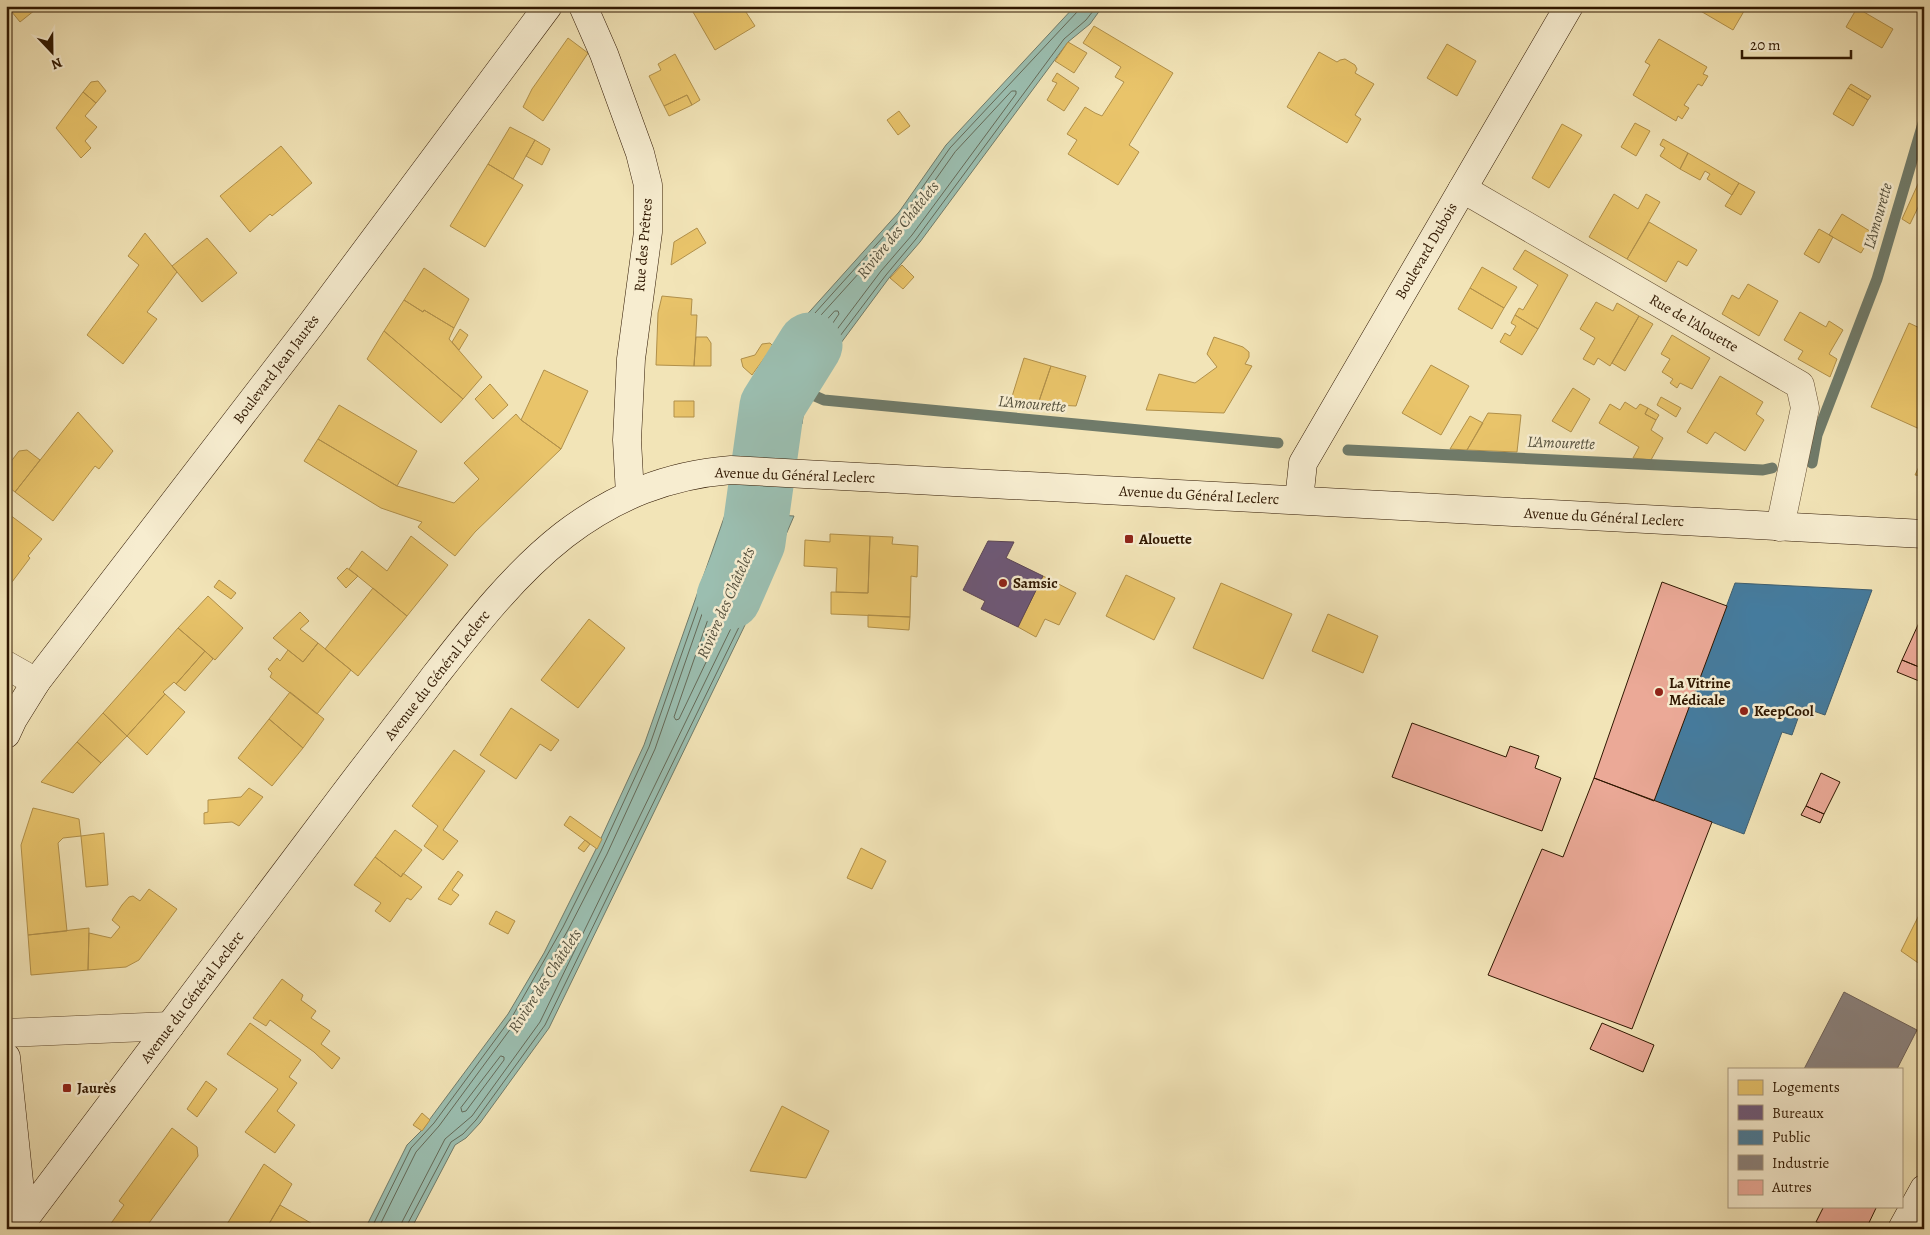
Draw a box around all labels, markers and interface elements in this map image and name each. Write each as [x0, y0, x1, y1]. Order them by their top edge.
north arrow [28, 28, 78, 78]
scale bar [1742, 28, 1851, 60]
text: 20 m [1750, 35, 1781, 55]
text: N [48, 53, 65, 74]
water label: Rivière des Châtelets [852, 176, 945, 284]
water label: L'Amourette [1858, 180, 1898, 252]
street label: Rue des Prêtres [629, 197, 657, 293]
street label: Boulevard Dubois [1390, 199, 1462, 303]
street label: Rue de l'Alouette [1646, 289, 1743, 357]
street label: Boulevard Jean Jaurès [228, 310, 324, 428]
water label: L'Amourette [997, 390, 1067, 418]
water label: L'Amourette [1527, 431, 1596, 455]
street label: Avenue du Général Leclerc [714, 462, 875, 488]
street label: Avenue du Général Leclerc [1117, 481, 1280, 509]
street label: Avenue du Général Leclerc [1522, 503, 1685, 531]
place label: Alouette [1138, 529, 1192, 549]
marker: Alouette [1123, 533, 1135, 545]
water label: Rivière des Châtelets [692, 543, 761, 662]
place label: Samsic [1013, 573, 1058, 593]
marker: Samsic [997, 577, 1009, 589]
street label: Avenue du Général Leclerc [379, 606, 494, 745]
place label: La Vitrine Médicale [1669, 673, 1731, 710]
marker: La Vitrine Médicale [1653, 686, 1665, 698]
place label: KeepCool [1754, 701, 1814, 721]
marker: KeepCool [1738, 705, 1750, 717]
water label: Rivière des Châtelets [503, 924, 587, 1037]
street label: Avenue du Général Leclerc [135, 927, 248, 1068]
legend [1728, 1068, 1902, 1208]
text: Logements [1772, 1077, 1840, 1097]
place label: Jaurès [77, 1078, 116, 1098]
marker: Jaurès [61, 1082, 73, 1094]
text: Bureaux [1772, 1103, 1824, 1123]
text: Public [1772, 1127, 1810, 1147]
text: Industrie [1772, 1153, 1830, 1173]
text: Autres [1771, 1177, 1812, 1197]

